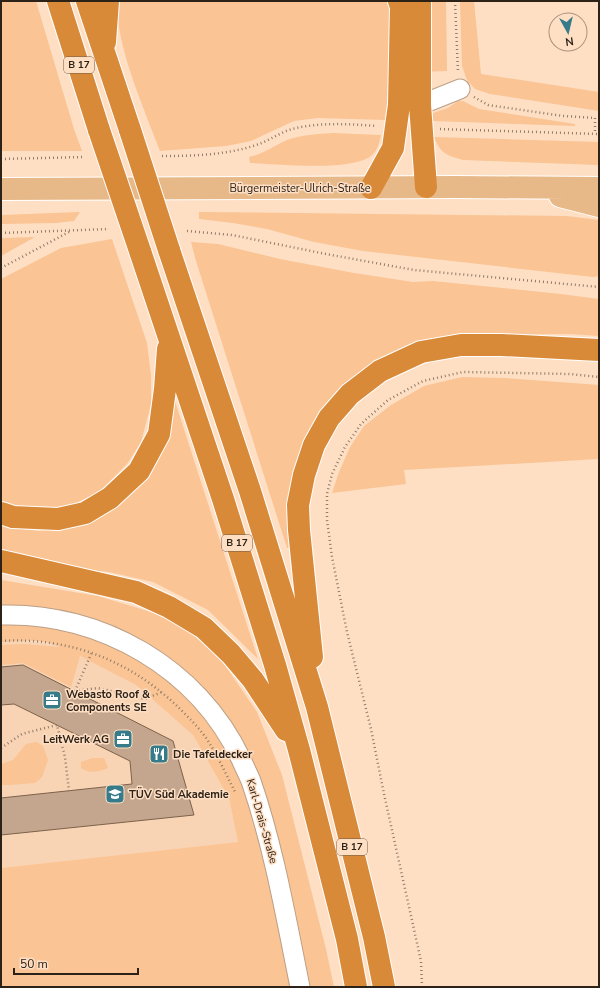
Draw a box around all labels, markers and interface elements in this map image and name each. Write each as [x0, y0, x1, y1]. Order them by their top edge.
north arrow [548, 12, 588, 52]
text: N [564, 33, 574, 49]
road number: B 17 [64, 57, 94, 73]
street label: Bürgermeister-Ulrich-Straße [229, 181, 371, 196]
road number: B 17 [222, 535, 252, 551]
place label: Webasto Roof & Components SE [66, 687, 151, 715]
office icon: Webasto Roof & Components SE [41, 689, 63, 711]
office icon: LeitWerk AG [112, 728, 134, 750]
place label: LeitWerk AG [43, 732, 109, 747]
restaurant icon: Die Tafeldecker [148, 743, 170, 765]
place label: Die Tafeldecker [173, 747, 253, 762]
street label: Karl-Drais-Straße [243, 777, 281, 865]
school or university icon: TÜV Süd Akademie [104, 783, 126, 805]
place label: TÜV Süd Akademie [129, 786, 229, 802]
road number: B 17 [337, 839, 367, 855]
scale bar [14, 950, 138, 976]
text: 50 m [20, 956, 48, 972]

